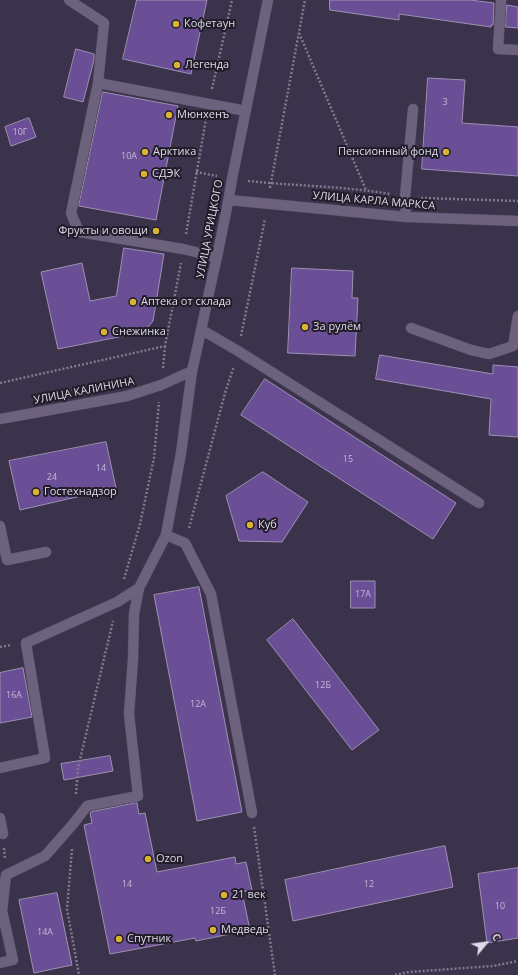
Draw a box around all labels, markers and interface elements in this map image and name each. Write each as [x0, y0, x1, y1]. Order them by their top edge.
place label: Кофетаун [184, 17, 235, 31]
marker: Кофетаун [171, 19, 181, 29]
place label: Легенда [185, 58, 229, 72]
marker: Легенда [172, 60, 182, 70]
house number: 3 [442, 97, 448, 107]
place label: Мюнхенъ [177, 108, 229, 122]
marker: Мюнхенъ [164, 110, 174, 120]
house number: 10Г [13, 127, 27, 137]
place label: Арктика [153, 145, 196, 159]
place label: Пенсионный фонд [338, 145, 438, 159]
marker: Арктика [140, 147, 150, 157]
marker: Пенсионный фонд [441, 147, 451, 157]
house number: 10А [121, 151, 137, 161]
place label: СДЭК [152, 167, 180, 181]
marker: СДЭК [139, 169, 149, 179]
street label: УЛИЦА УРИЦКОГО [194, 179, 226, 279]
street label: УЛИЦА КАРЛА МАРКСА [312, 189, 436, 213]
place label: Фрукты и овощи [59, 224, 148, 238]
marker: Фрукты и овощи [151, 226, 161, 236]
place label: Аптека от склада [141, 295, 231, 309]
marker: Аптека от склада [128, 297, 138, 307]
place label: За рулём [313, 320, 361, 334]
marker: За рулём [300, 322, 310, 332]
place label: Снежинка [112, 325, 166, 339]
marker: Снежинка [99, 327, 109, 337]
street label: УЛИЦА КАЛИНИНА [33, 375, 135, 407]
house number: 15 [343, 454, 353, 464]
house number: 14 [96, 463, 106, 473]
house number: 24 [47, 472, 57, 482]
place label: Гостехнадзор [44, 485, 117, 499]
marker: Гостехнадзор [31, 487, 41, 497]
place label: Куб [258, 518, 277, 532]
marker: Куб [245, 520, 255, 530]
house number: 17А [355, 589, 371, 599]
house number: 12Б [315, 680, 331, 690]
house number: 16А [6, 690, 22, 700]
house number: 12А [190, 699, 206, 709]
place label: Ozon [156, 852, 183, 866]
marker: Ozon [143, 854, 153, 864]
house number: 14 [122, 879, 132, 889]
house number: 12 [364, 879, 374, 889]
place label: 21 век [232, 888, 266, 902]
marker: 21 век [219, 890, 229, 900]
house number: 10 [495, 901, 505, 911]
house number: 12Б [210, 906, 226, 916]
place label: Медведь [221, 923, 269, 937]
north arrow [466, 923, 506, 963]
marker: Медведь [208, 925, 218, 935]
house number: 14А [37, 927, 53, 937]
text: С [489, 930, 505, 944]
place label: Спутник [127, 932, 171, 946]
marker: Спутник [114, 934, 124, 944]

